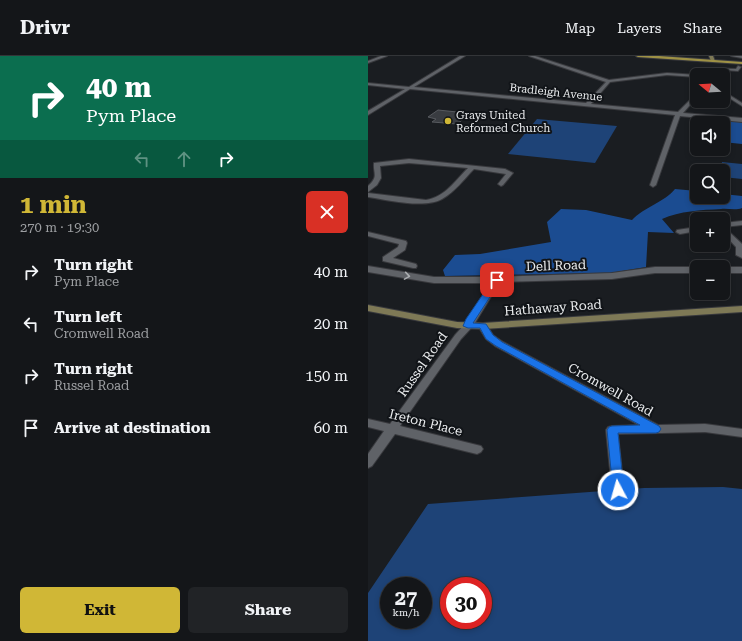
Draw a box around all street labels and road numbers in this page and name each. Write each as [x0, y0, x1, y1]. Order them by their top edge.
street label: Bradleigh Avenue [509, 81, 603, 104]
street label: Dell Road [526, 257, 587, 274]
street label: Hathaway Road [504, 297, 603, 318]
street label: Russel Road [395, 329, 451, 399]
street label: Cromwell Road [566, 360, 657, 419]
street label: Ireton Place [388, 406, 464, 439]

